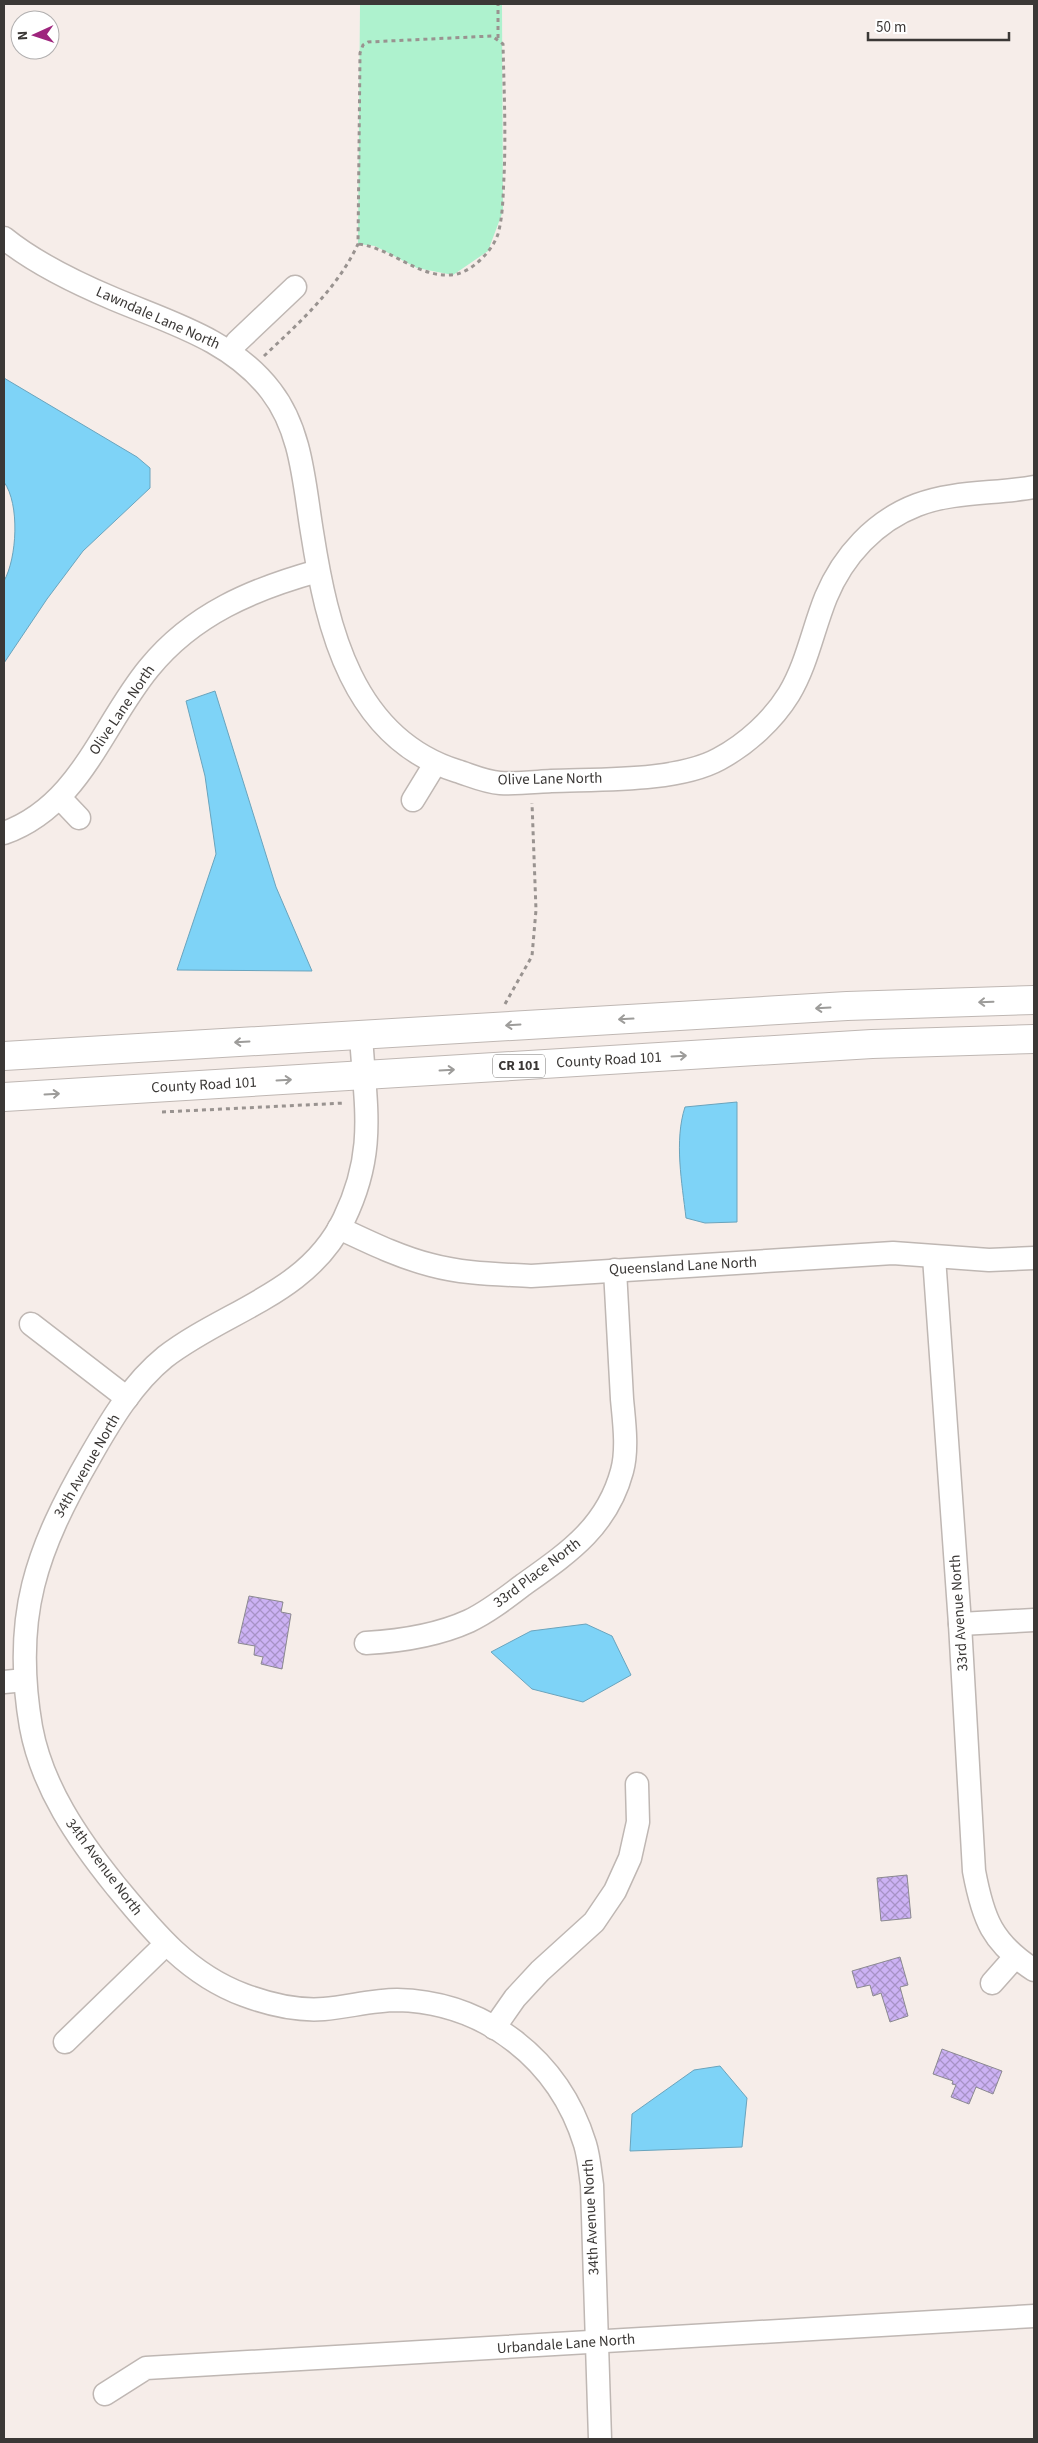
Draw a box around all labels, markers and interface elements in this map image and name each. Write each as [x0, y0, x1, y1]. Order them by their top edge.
north arrow [10, 10, 60, 60]
scale bar [868, 10, 1009, 42]
text: 50 m [876, 17, 906, 38]
text: N [13, 30, 33, 41]
street label: Lawndale Lane North [93, 281, 223, 355]
street label: Olive Lane North [84, 661, 160, 759]
street label: Olive Lane North [498, 768, 602, 790]
one-way arrow [978, 997, 994, 1007]
one-way arrow [815, 1003, 831, 1012]
one-way arrow [618, 1014, 634, 1023]
one-way arrow [506, 1021, 522, 1030]
one-way arrow [234, 1037, 250, 1046]
street label: County Road 101 [556, 1047, 662, 1073]
one-way arrow [671, 1052, 687, 1061]
road number: CR 101 [493, 1054, 545, 1078]
one-way arrow [438, 1066, 454, 1075]
street label: County Road 101 [151, 1072, 257, 1098]
one-way arrow [276, 1075, 292, 1084]
one-way arrow [44, 1089, 60, 1098]
street label: Queensland Lane North [608, 1252, 758, 1280]
street label: 34th Avenue North [49, 1410, 125, 1522]
street label: 33rd Place North [489, 1533, 585, 1613]
street label: 33rd Avenue North [944, 1554, 974, 1672]
street label: 34th Avenue North [61, 1814, 147, 1920]
street label: 34th Avenue North [577, 2158, 605, 2276]
street label: Urbandale Lane North [496, 2329, 636, 2359]

